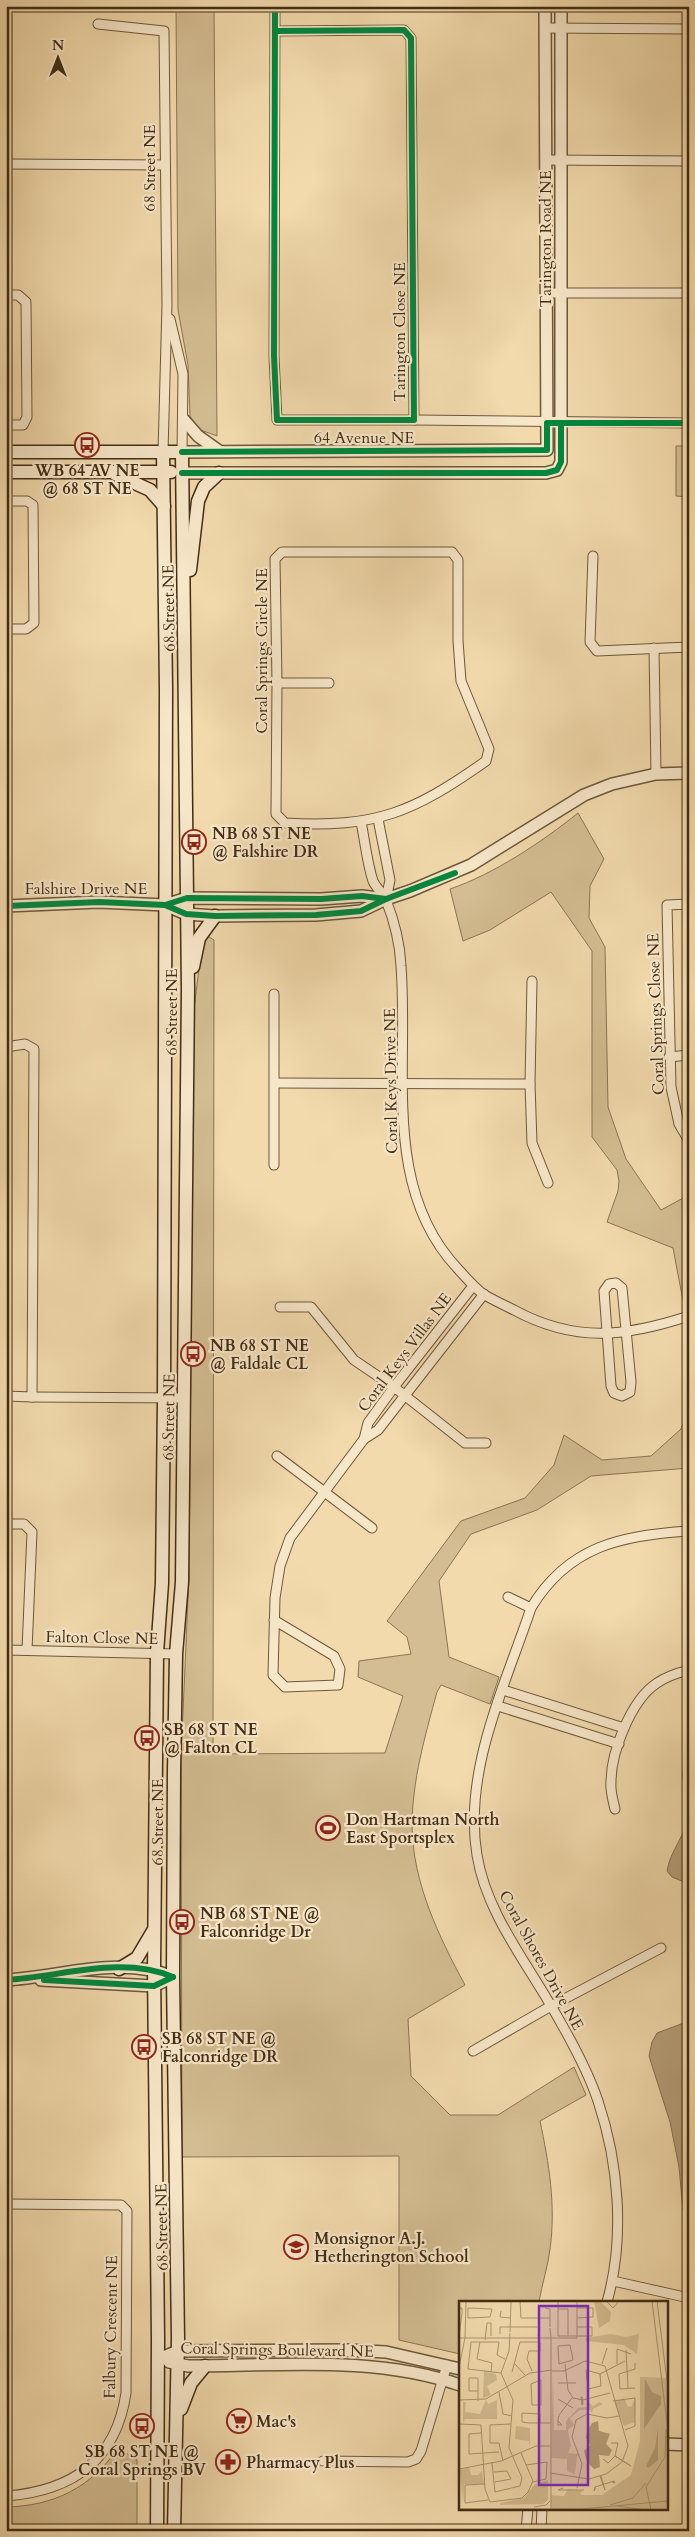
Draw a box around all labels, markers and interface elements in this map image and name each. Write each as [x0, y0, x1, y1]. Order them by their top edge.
north arrow [32, 32, 82, 82]
text: N [52, 36, 64, 55]
street label: 68 Street NE [139, 124, 161, 212]
street label: Tarington Road NE [535, 170, 557, 308]
street label: Tarington Close NE [389, 262, 411, 402]
street label: 64 Avenue NE [314, 427, 414, 449]
bus stop icon: WB 64 AV NE @ 68 ST NE [74, 432, 100, 458]
place label: WB 64 AV NE @ 68 ST NE [33, 460, 140, 500]
street label: 68 Street NE [157, 564, 181, 652]
street label: Coral Springs Circle NE [251, 568, 273, 734]
place label: NB 68 ST NE @ Falshire DR [212, 823, 319, 863]
bus stop icon: NB 68 ST NE @ Falshire DR [181, 829, 207, 855]
street label: Falshire Drive NE [25, 878, 147, 900]
street label: Coral Springs Close NE [642, 933, 670, 1095]
street label: 68 Street NE [161, 968, 183, 1056]
street label: Coral Keys Drive NE [379, 1008, 403, 1154]
street label: Coral Keys Villas NE [353, 1288, 457, 1417]
place label: NB 68 ST NE @ Faldale CL [210, 1335, 309, 1375]
bus stop icon: NB 68 ST NE @ Faldale CL [180, 1341, 206, 1367]
street label: 68 Street NE [157, 1373, 181, 1461]
street label: Falton Close NE [46, 1626, 159, 1650]
place label: SB 68 ST NE @ Falton CL [164, 1719, 258, 1759]
bus stop icon: SB 68 ST NE @ Falton CL [134, 1725, 160, 1751]
street label: 68 Street NE [147, 1778, 169, 1866]
place label: Don Hartman North East Sportsplex [346, 1809, 499, 1849]
sports icon: Don Hartman North East Sportsplex [315, 1815, 341, 1841]
street label: Coral Shores Drive NE [494, 1887, 589, 2034]
place label: NB 68 ST NE @ Falconridge Dr [200, 1903, 319, 1943]
bus stop icon: NB 68 ST NE @ Falconridge Dr [169, 1909, 195, 1935]
place label: SB 68 ST NE @ Falconridge DR [162, 2028, 278, 2068]
bus stop icon: SB 68 ST NE @ Falconridge DR [131, 2034, 157, 2060]
street label: 68 Street NE [150, 2183, 174, 2271]
place label: Monsignor A.J. Hetherington School [314, 2228, 469, 2268]
school or university icon: Monsignor A.J. Hetherington School [283, 2234, 309, 2260]
street label: Falbury Crescent NE [99, 2255, 123, 2399]
inset map [459, 2301, 668, 2510]
street label: Coral Springs Boulevard NE [180, 2337, 374, 2363]
supermarket icon: Mac's [226, 2408, 252, 2434]
place label: Mac's [256, 2411, 296, 2433]
bus stop icon: SB 68 ST NE @ Coral Springs BV [129, 2413, 155, 2439]
place label: SB 68 ST NE @ Coral Springs BV [78, 2441, 207, 2481]
pharmacy icon: Pharmacy Plus [215, 2449, 241, 2475]
place label: Pharmacy Plus [246, 2452, 354, 2474]

